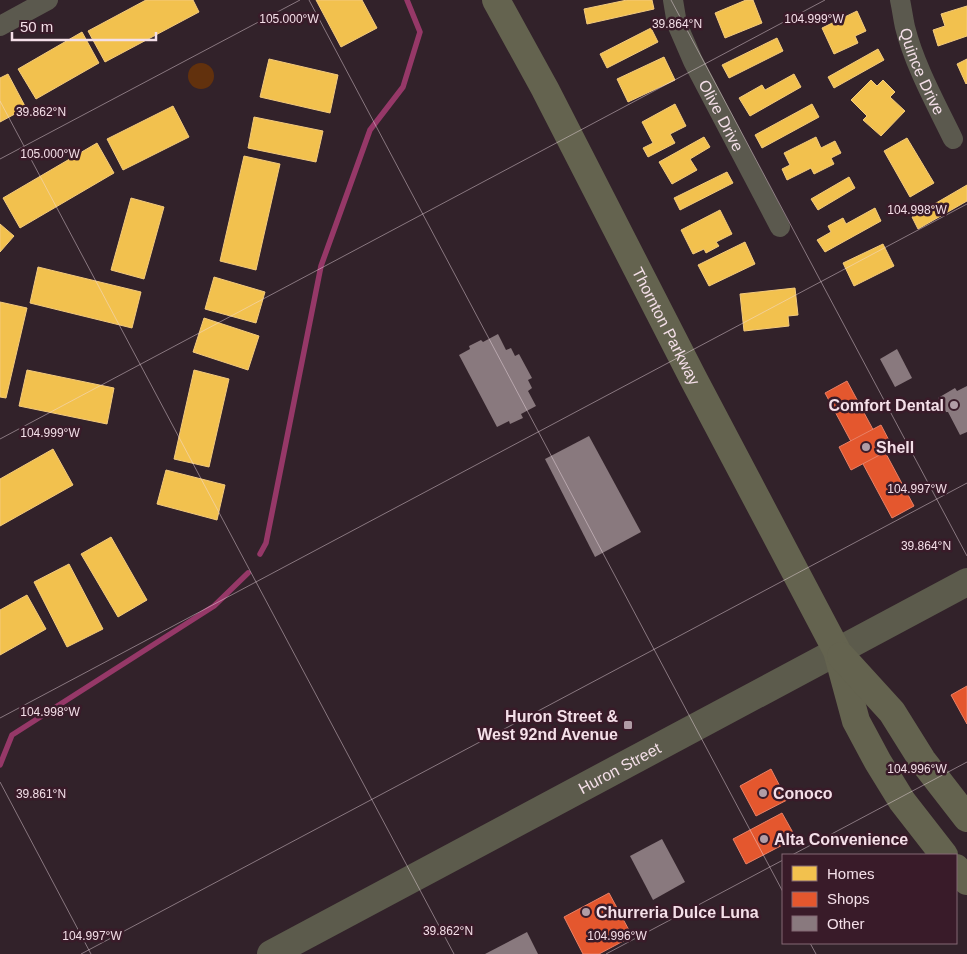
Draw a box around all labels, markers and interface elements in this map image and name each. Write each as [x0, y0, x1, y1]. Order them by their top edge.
scale bar [12, 10, 156, 42]
text: 105.000°W [259, 12, 319, 26]
text: 104.999°W [784, 12, 844, 26]
text: 39.864°N [652, 17, 702, 31]
text: 50 m [20, 18, 53, 35]
street label: Quince Drive [897, 26, 948, 118]
street label: Olive Drive [695, 77, 747, 154]
text: 39.862°N [16, 105, 66, 119]
text: 105.000°W [20, 147, 80, 161]
text: 104.998°W [887, 203, 947, 217]
street label: Thornton Parkway [629, 265, 703, 388]
place label: Comfort Dental [828, 397, 944, 414]
marker: Comfort Dental [948, 399, 960, 411]
text: 104.999°W [20, 426, 80, 440]
place label: Shell [876, 439, 914, 456]
marker: Shell [860, 441, 872, 453]
text: 104.997°W [887, 482, 947, 496]
text: 39.864°N [901, 539, 951, 553]
text: 104.998°W [20, 705, 80, 719]
place label: Huron Street & West 92nd Avenue [477, 708, 618, 743]
marker: Huron Street & West 92nd Avenue [622, 719, 634, 731]
street label: Huron Street [576, 739, 664, 797]
text: 104.996°W [887, 762, 947, 776]
place label: Conoco [773, 785, 833, 802]
text: 39.861°N [16, 787, 66, 801]
marker: Conoco [757, 787, 769, 799]
place label: Alta Convenience [774, 831, 908, 848]
marker: Alta Convenience [758, 833, 770, 845]
legend [782, 854, 957, 944]
text: Homes [827, 865, 875, 882]
text: Shops [827, 890, 870, 907]
place label: Churreria Dulce Luna [596, 904, 759, 921]
marker: Churreria Dulce Luna [580, 906, 592, 918]
text: Other [827, 915, 865, 932]
text: 39.862°N [423, 924, 473, 938]
text: 104.997°W [62, 929, 122, 943]
text: 104.996°W [587, 929, 647, 943]

